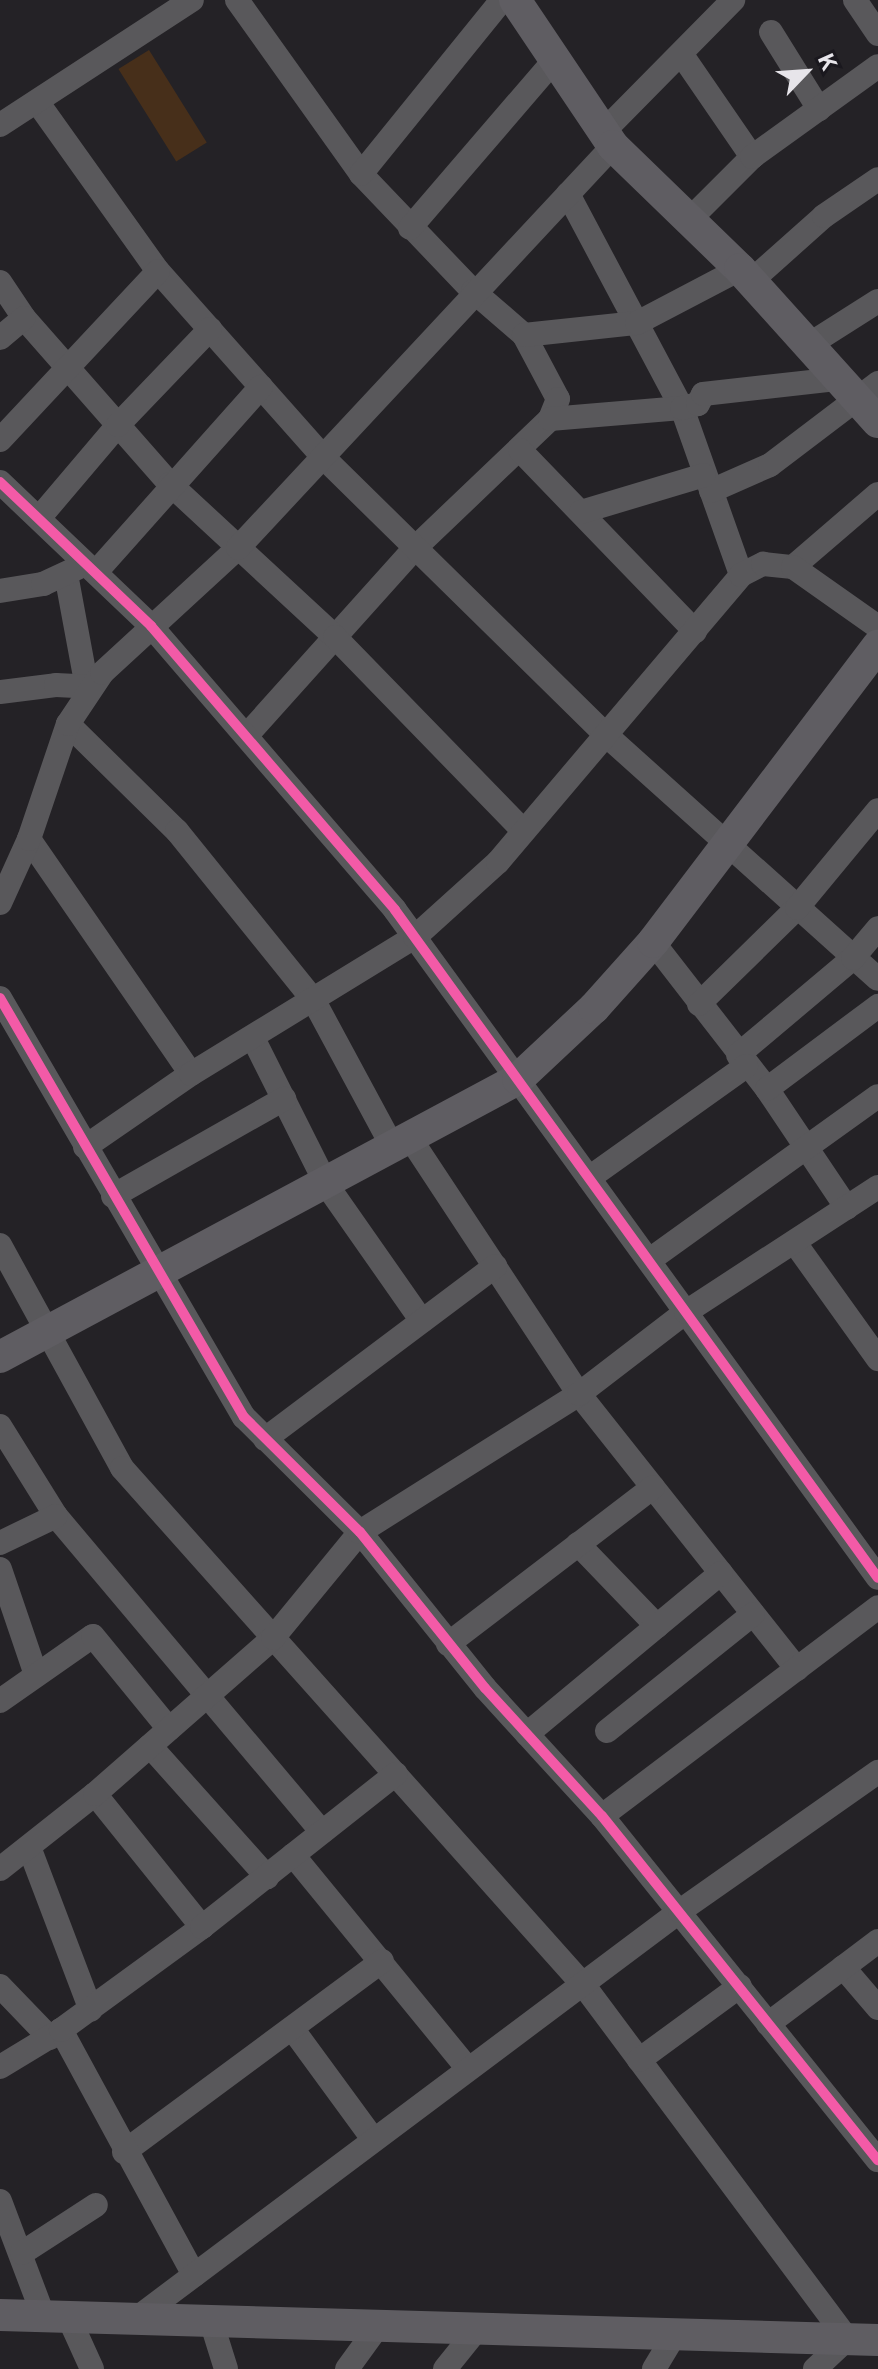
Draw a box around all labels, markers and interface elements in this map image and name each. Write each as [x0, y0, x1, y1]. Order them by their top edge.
north arrow [766, 32, 846, 112]
text: K [813, 49, 843, 75]

